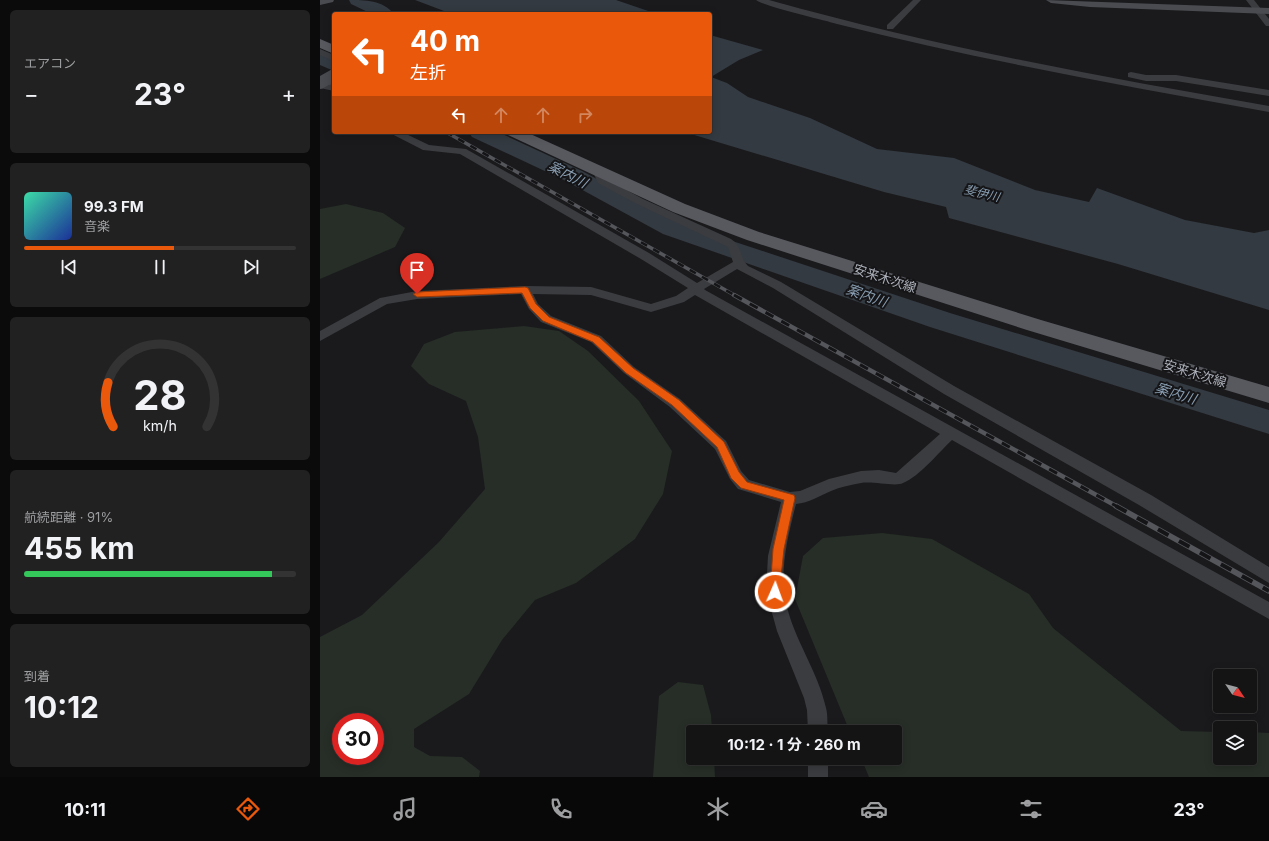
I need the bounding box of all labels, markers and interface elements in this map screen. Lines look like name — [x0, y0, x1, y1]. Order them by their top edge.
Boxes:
text: 40 m — [410, 24, 480, 58]
icon: left — [344, 28, 396, 80]
text: エアコン — [24, 55, 76, 71]
text: 左折 — [410, 62, 446, 83]
text: 23° — [134, 76, 186, 112]
text: − — [24, 81, 39, 107]
text: + — [281, 81, 296, 107]
icon: left — [448, 104, 470, 126]
icon: ahead — [490, 104, 512, 126]
icon: ahead — [532, 104, 554, 126]
icon: right — [574, 104, 596, 126]
water label: 案内川 — [545, 157, 592, 192]
water label: 斐伊川 — [963, 182, 1003, 205]
text: 99.3 FM — [84, 197, 144, 216]
text: 音楽 — [84, 218, 110, 234]
pin — [400, 253, 434, 294]
icon: previous — [58, 256, 80, 278]
icon: pause — [149, 256, 171, 278]
icon: next — [240, 256, 262, 278]
icon: arrive — [406, 259, 428, 281]
street label: 安来木次線 — [852, 260, 918, 296]
water label: 案内川 — [844, 280, 892, 311]
street label: 安来木次線 — [1162, 356, 1228, 390]
text: 28 — [133, 369, 187, 419]
water label: 案内川 — [1153, 379, 1200, 408]
text: km/h — [143, 416, 177, 433]
text: 航続距離 · 91% — [24, 509, 113, 525]
text: 455 km — [24, 530, 135, 566]
position arrow — [754, 571, 796, 613]
text: 到着 — [24, 668, 50, 684]
north arrow — [1213, 669, 1257, 713]
map controls — [1213, 669, 1257, 765]
text: 10:12 — [24, 689, 99, 725]
speed limit sign: 30 — [332, 713, 384, 765]
button: layers — [1213, 721, 1257, 765]
text: 10:12 · 1 分 · 260 m — [727, 735, 861, 754]
icon: directions — [234, 795, 262, 823]
icon: music — [391, 795, 419, 823]
icon: phone — [547, 795, 575, 823]
icon: climate — [704, 795, 732, 823]
icon: car — [860, 795, 888, 823]
icon: filters — [1017, 795, 1045, 823]
text: 10:11 — [64, 799, 106, 820]
text: 23° — [1174, 799, 1205, 820]

